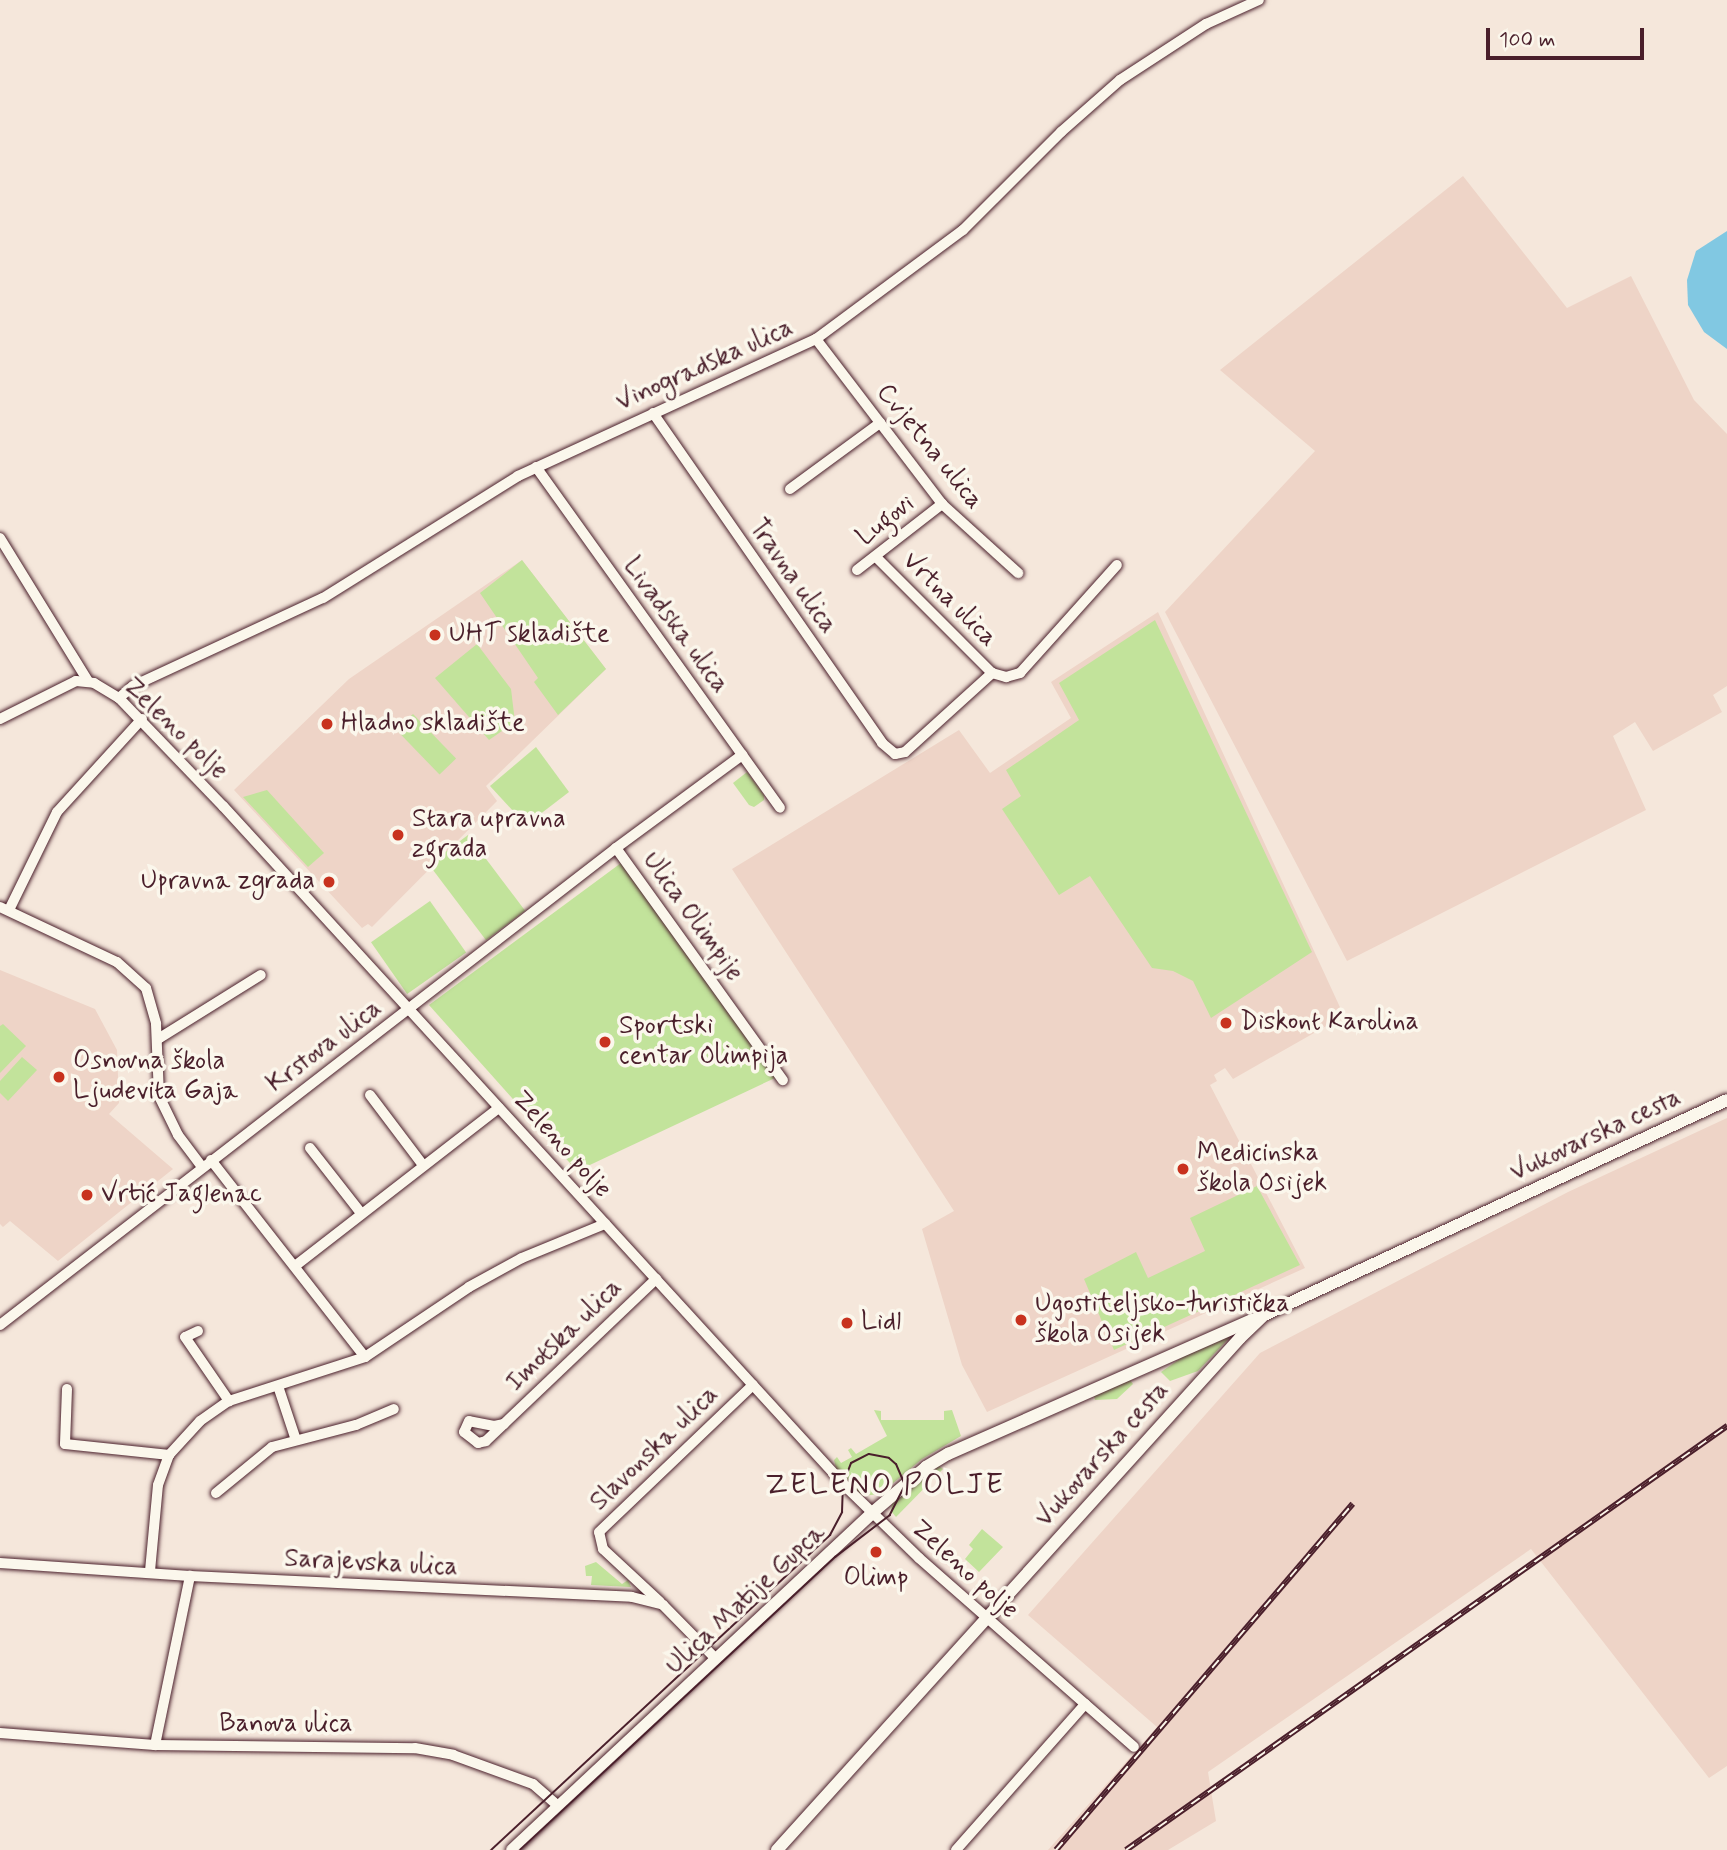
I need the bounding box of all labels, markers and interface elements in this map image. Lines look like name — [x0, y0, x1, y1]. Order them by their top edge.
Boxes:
scale bar — [1489, 14, 1646, 58]
text: 100 m — [1499, 26, 1555, 54]
street label: Vinogradska ulica — [610, 312, 800, 420]
street label: Cvjetna ulica — [870, 379, 988, 515]
street label: Lugovi — [851, 489, 921, 553]
street label: Travna ulica — [742, 515, 842, 639]
street label: Vrtna ulica — [894, 545, 1004, 655]
street label: Livadska ulica — [615, 552, 735, 700]
place label: UHT skladište — [449, 619, 610, 651]
marker: UHT skladište — [427, 627, 443, 643]
street label: Zeleno polje — [116, 671, 234, 787]
place label: Hladno skladište — [341, 708, 524, 740]
marker: Hladno skladište — [319, 716, 335, 732]
place label: Stara upravna zgrada — [412, 804, 565, 866]
marker: Stara upravna zgrada — [390, 827, 406, 843]
street label: Ulica Olimpije — [634, 846, 750, 988]
place label: Upravna zgrada — [143, 866, 315, 898]
marker: Upravna zgrada — [321, 874, 337, 890]
street label: Krstova ulica — [260, 993, 390, 1101]
place label: Diskont Karolina — [1240, 1007, 1422, 1039]
place label: Sportski centar Olimpija — [619, 1011, 790, 1072]
marker: Diskont Karolina — [1218, 1015, 1234, 1031]
marker: Sportski centar Olimpija — [597, 1034, 613, 1050]
place label: Osnovna škola Ljudevita Gaja — [73, 1046, 236, 1108]
marker: Osnovna škola Ljudevita Gaja — [51, 1069, 67, 1085]
street label: Vukovarska cesta — [1505, 1083, 1687, 1189]
street label: Zeleno polje — [505, 1085, 617, 1205]
place label: Medicinska škola Osijek — [1197, 1138, 1329, 1200]
marker: Medicinska škola Osijek — [1175, 1161, 1191, 1177]
place label: Vrtić Jaglenac — [101, 1179, 262, 1211]
marker: Vrtić Jaglenac — [79, 1187, 95, 1203]
street label: Imotska ulica — [501, 1273, 629, 1399]
place label: Ugostiteljsko-turistička škola Osijek — [1035, 1289, 1290, 1350]
place label: Lidl — [861, 1307, 901, 1339]
marker: Ugostiteljsko-turistička škola Osijek — [1013, 1312, 1029, 1328]
marker: Lidl — [839, 1315, 855, 1331]
street label: Vukovarska cesta — [1029, 1376, 1177, 1534]
street label: Slavonska ulica — [584, 1380, 726, 1518]
district label: ZELENO POLJE — [767, 1467, 1003, 1503]
street label: Zeleno polje — [904, 1514, 1024, 1626]
street label: Ulica Matije Gupca — [660, 1518, 832, 1682]
street label: Sarajevska ulica — [282, 1544, 460, 1584]
marker: Olimp — [868, 1544, 884, 1560]
place label: Olimp — [844, 1563, 908, 1595]
street label: Banova ulica — [218, 1709, 354, 1741]

